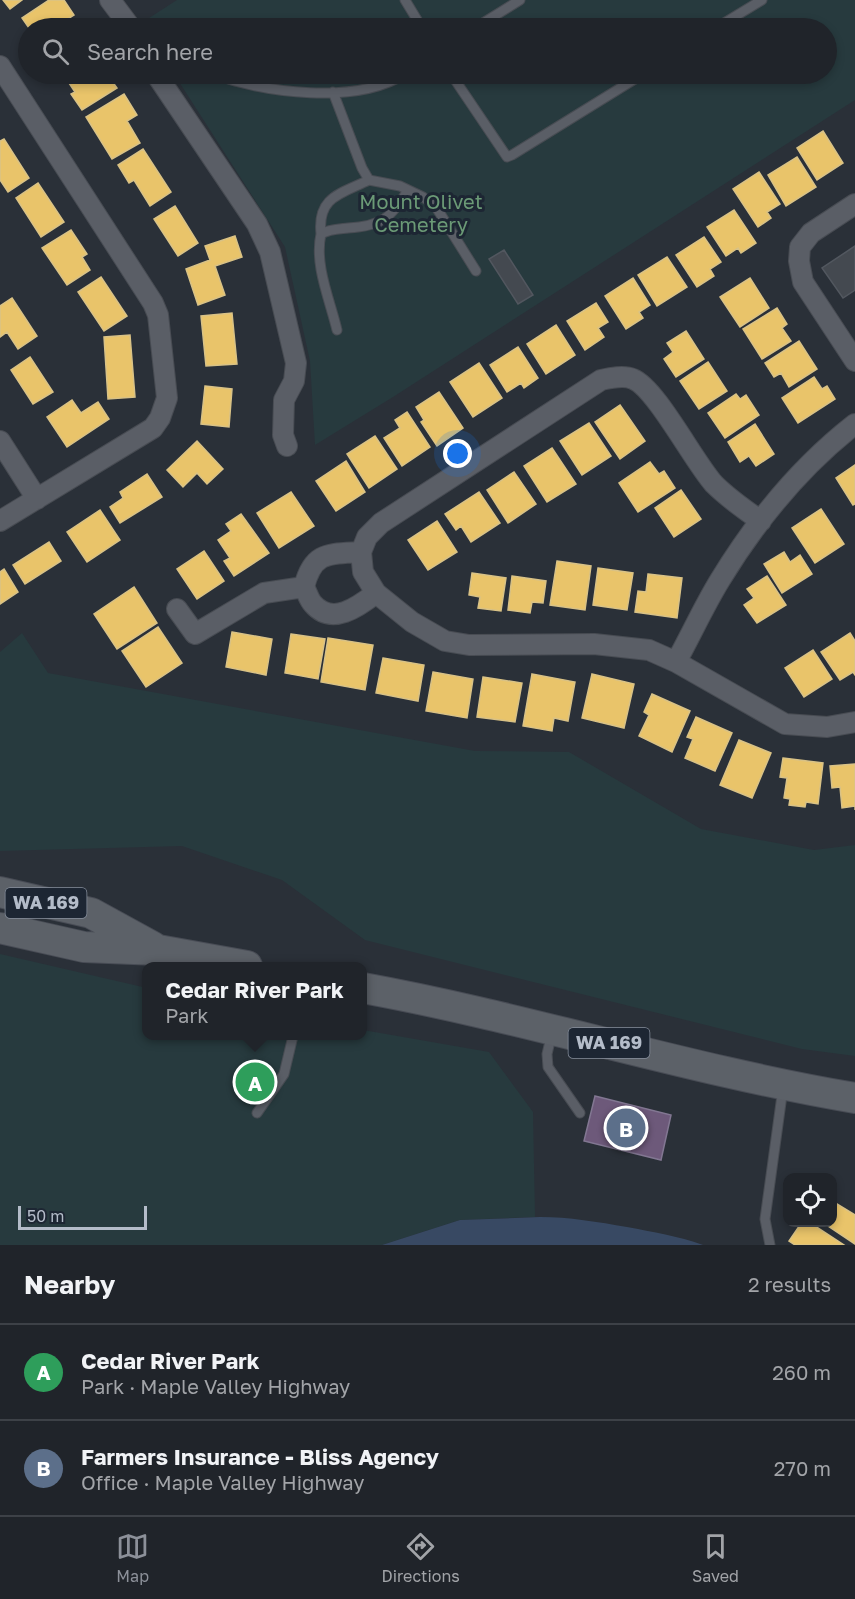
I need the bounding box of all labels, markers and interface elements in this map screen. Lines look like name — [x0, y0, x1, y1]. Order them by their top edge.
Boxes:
search box — [18, 18, 837, 84]
icon: search — [39, 35, 72, 68]
text: Search here — [87, 38, 213, 65]
park label: Mount Olivet Cemetery — [359, 189, 483, 236]
your location — [443, 439, 472, 468]
road number: WA 169 — [6, 888, 86, 918]
popup — [142, 962, 367, 1040]
text: Cedar River Park — [165, 976, 344, 1003]
text: Park — [165, 1003, 209, 1027]
road number: WA 169 — [568, 1028, 650, 1058]
pin: A — [236, 1060, 274, 1104]
pin: B — [606, 1106, 646, 1150]
map controls — [783, 1173, 837, 1227]
button: locate — [783, 1173, 837, 1227]
scale bar — [18, 1203, 147, 1230]
text: 50 m — [27, 1206, 64, 1226]
text: Nearby — [24, 1269, 115, 1300]
text: 2 results — [748, 1272, 831, 1296]
text: Cedar River Park — [81, 1347, 260, 1374]
text: A — [36, 1360, 51, 1384]
text: 260 m — [772, 1360, 831, 1384]
text: Park · Maple Valley Highway — [81, 1374, 350, 1398]
text: Farmers Insurance - Bliss Agency — [81, 1443, 439, 1470]
text: B — [36, 1456, 51, 1480]
text: 270 m — [774, 1456, 831, 1480]
text: Office · Maple Valley Highway — [81, 1470, 364, 1494]
tab: Map — [116, 1530, 149, 1586]
tab: Directions — [382, 1530, 460, 1586]
tab: Saved — [692, 1530, 739, 1586]

